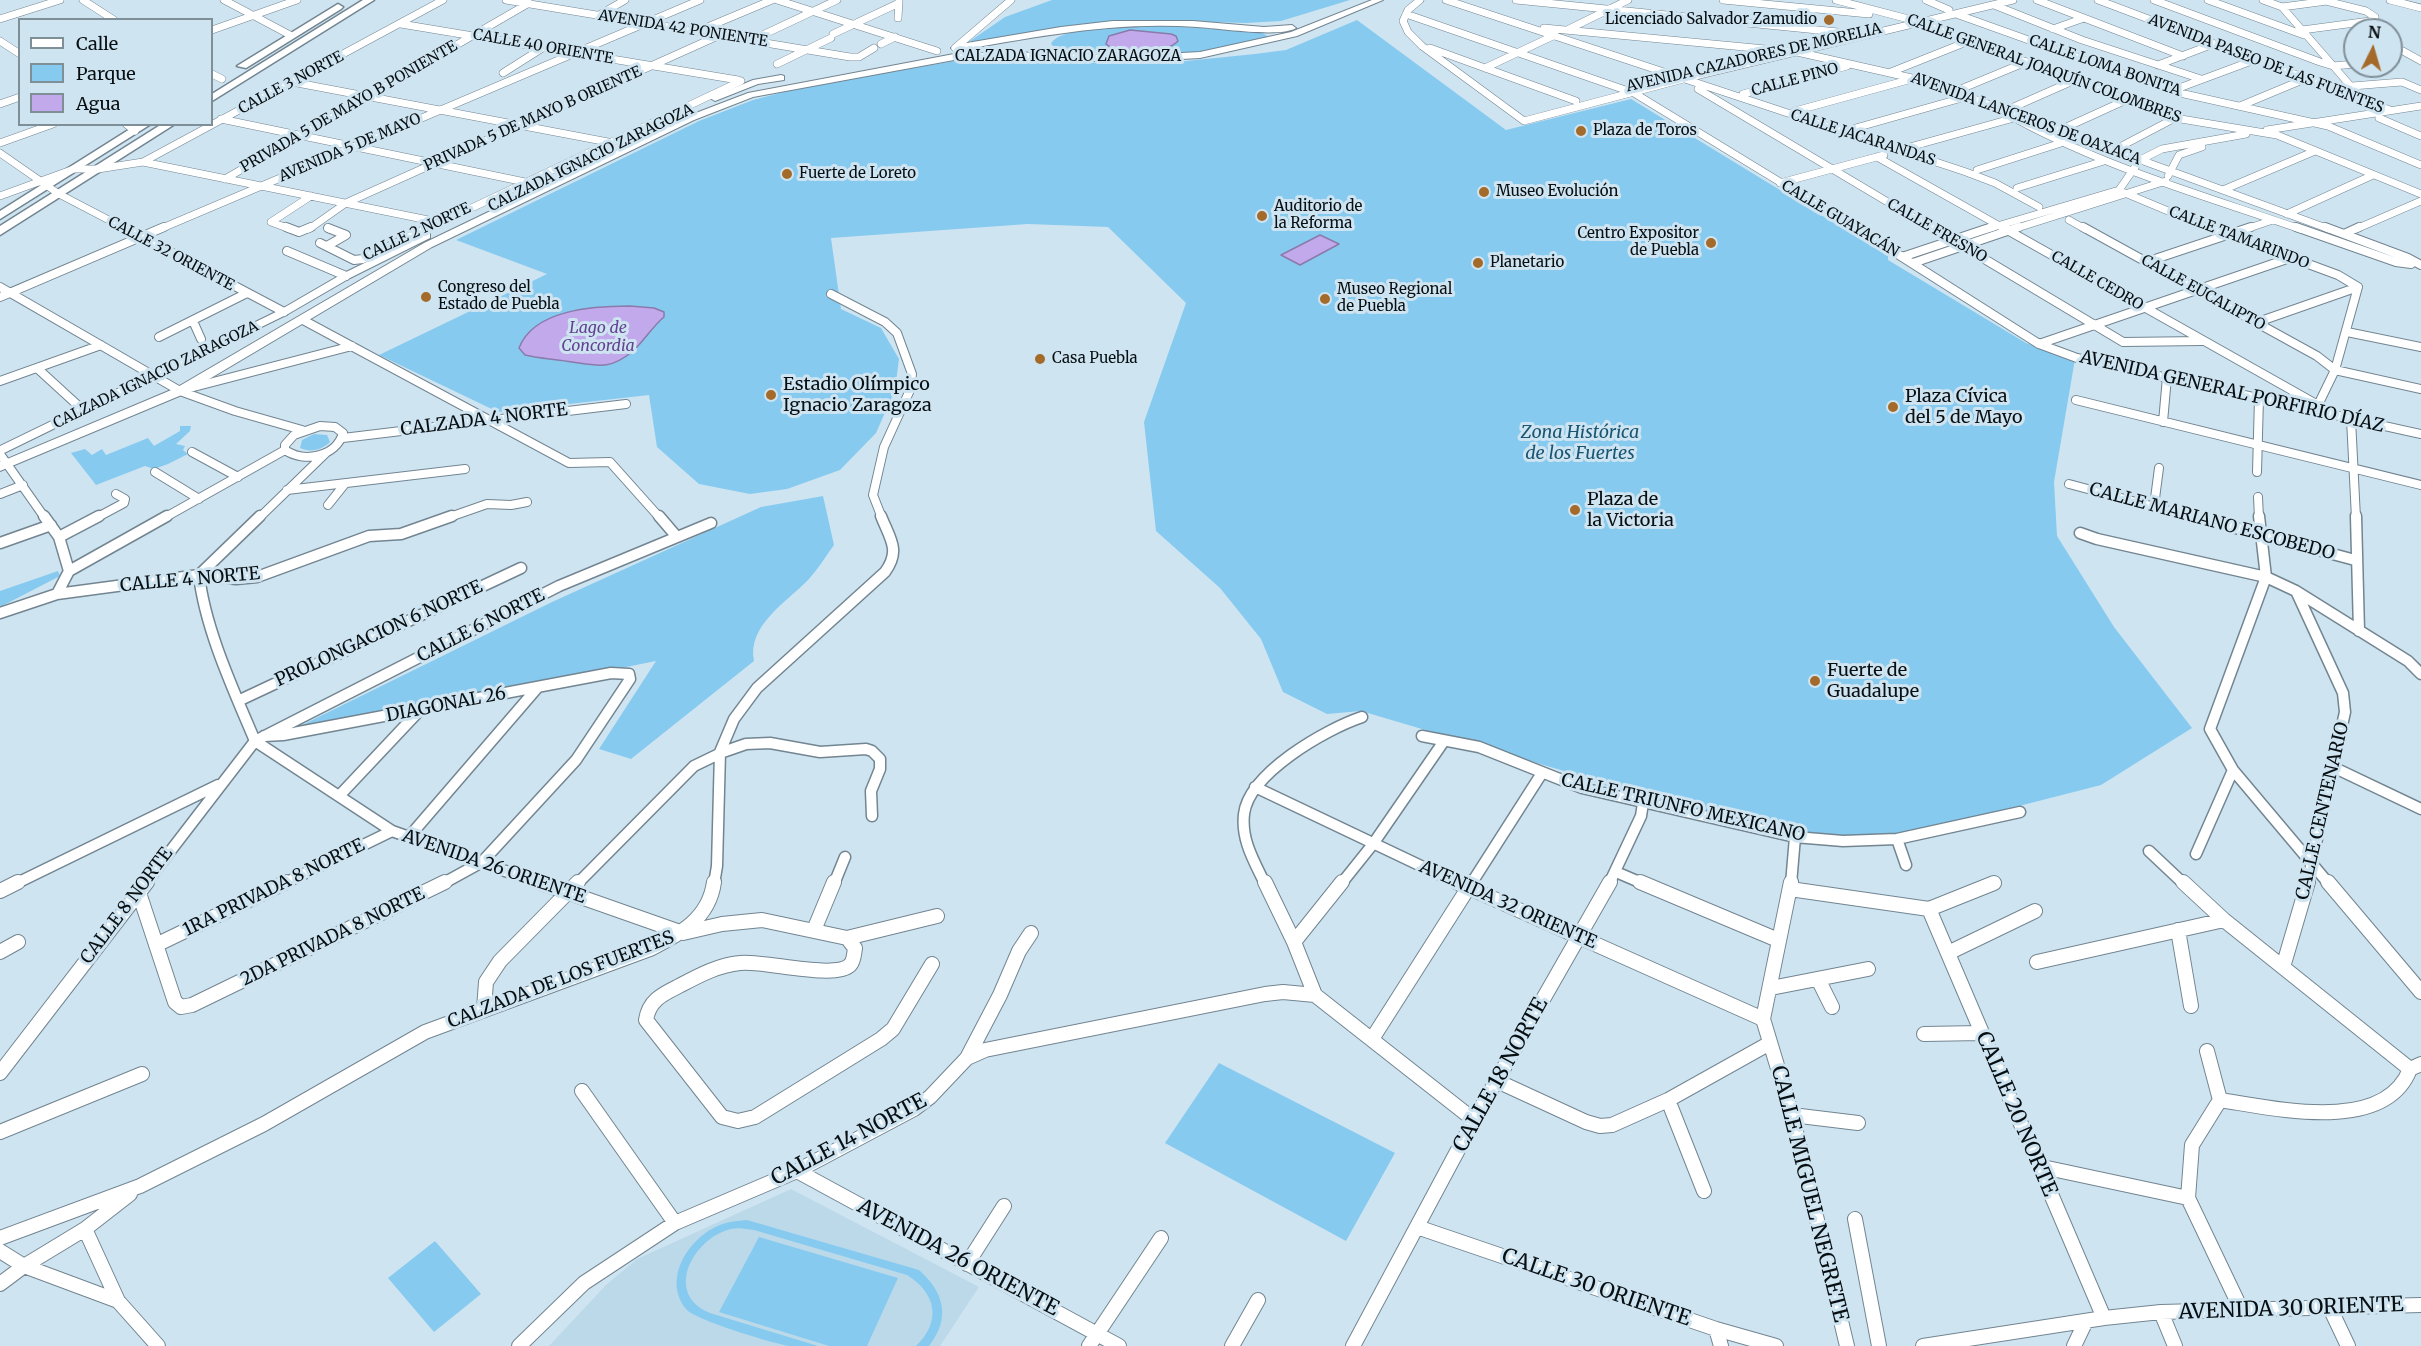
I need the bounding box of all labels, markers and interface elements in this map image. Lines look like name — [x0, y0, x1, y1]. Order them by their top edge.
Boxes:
street label: AVENIDA 42 PONIENTE — [597, 7, 769, 51]
place label: Licenciado Salvador Zamudio — [1605, 11, 1817, 29]
street label: CALLE GENERAL JOAQUÍN COLOMBRES — [1905, 11, 2183, 127]
street label: AVENIDA PASEO DE LAS FUENTES — [2146, 11, 2386, 117]
marker: Licenciado Salvador Zamudio — [1822, 13, 1836, 27]
legend — [18, 18, 213, 126]
north arrow — [2343, 18, 2403, 78]
street label: AVENIDA CAZADORES DE MORELIA — [1625, 20, 1883, 96]
street label: CALLE 40 ORIENTE — [471, 26, 615, 68]
text: Calle — [76, 32, 118, 55]
street label: CALLE LOMA BONITA — [2027, 32, 2183, 100]
street label: PRIVADA 5 DE MAYO B PONIENTE — [237, 37, 461, 177]
street label: CALLE 3 NORTE — [235, 48, 347, 118]
street label: CALZADA IGNACIO ZARAGOZA — [955, 48, 1181, 66]
street label: CALLE PINO — [1750, 60, 1840, 100]
text: Parque — [76, 62, 136, 85]
street label: PRIVADA 5 DE MAYO B ORIENTE — [421, 63, 645, 175]
street label: AVENIDA LANCEROS DE OAXACA — [1909, 69, 2143, 169]
text: Agua — [76, 92, 121, 115]
street label: CALZADA IGNACIO ZARAGOZA — [485, 100, 697, 216]
street label: CALLE JACARANDAS — [1788, 106, 1938, 170]
street label: AVENIDA 5 DE MAYO — [276, 110, 424, 186]
place label: Plaza de Toros — [1593, 122, 1697, 140]
marker: Plaza de Toros — [1574, 124, 1588, 138]
place label: Fuerte de Loreto — [799, 165, 916, 183]
marker: Fuerte de Loreto — [780, 167, 794, 181]
street label: CALLE GUAYACÁN — [1778, 177, 1902, 261]
place label: Museo Evolución — [1496, 183, 1619, 201]
marker: Museo Evolución — [1477, 185, 1491, 199]
street label: CALLE FRESNO — [1884, 195, 1990, 267]
place label: Auditorio de la Reforma — [1274, 198, 1362, 233]
street label: CALLE 2 NORTE — [360, 199, 474, 265]
street label: CALLE TAMARINDO — [2166, 203, 2312, 273]
marker: Auditorio de la Reforma — [1255, 209, 1269, 223]
street label: CALLE 32 ORIENTE — [105, 213, 237, 295]
place label: Centro Expositor de Puebla — [1577, 225, 1699, 260]
marker: Centro Expositor de Puebla — [1704, 236, 1718, 250]
street label: CALLE CEDRO — [2048, 247, 2146, 315]
street label: CALLE EUCALIPTO — [2138, 251, 2268, 335]
place label: Planetario — [1490, 254, 1564, 272]
marker: Planetario — [1471, 256, 1485, 270]
place label: Congreso del Estado de Puebla — [438, 279, 559, 314]
place label: Museo Regional de Puebla — [1337, 281, 1452, 316]
marker: Congreso del Estado de Puebla — [419, 290, 433, 304]
marker: Museo Regional de Puebla — [1318, 292, 1332, 306]
street label: CALZADA IGNACIO ZARAGOZA — [50, 317, 262, 433]
water label: Lago de Concordia — [561, 318, 635, 356]
street label: AVENIDA GENERAL PORFIRIO DÍAZ — [2078, 346, 2386, 438]
place label: Casa Puebla — [1052, 350, 1138, 368]
marker: Casa Puebla — [1033, 352, 1047, 366]
place label: Estadio Olímpico Ignacio Zaragoza — [783, 374, 932, 416]
place label: Plaza Cívica del 5 de Mayo — [1905, 386, 2023, 428]
marker: Estadio Olímpico Ignacio Zaragoza — [764, 388, 778, 402]
street label: CALZADA 4 NORTE — [399, 399, 569, 441]
marker: Plaza Cívica del 5 de Mayo — [1886, 400, 1900, 414]
park label: Zona Histórica de los Fuertes — [1521, 422, 1639, 464]
street label: CALLE MARIANO ESCOBEDO — [2087, 479, 2337, 565]
place label: Plaza de la Victoria — [1587, 489, 1674, 532]
marker: Plaza de la Victoria — [1568, 503, 1582, 517]
street label: CALLE 4 NORTE — [119, 563, 261, 597]
street label: PROLONGACION 6 NORTE — [272, 576, 486, 692]
street label: CALLE 6 NORTE — [414, 585, 548, 667]
place label: Fuerte de Guadalupe — [1827, 660, 1919, 702]
marker: Fuerte de Guadalupe — [1808, 674, 1822, 688]
street label: DIAGONAL 26 — [384, 683, 508, 727]
street label: CALLE CENTENARIO — [2292, 720, 2354, 902]
street label: CALLE TRIUNFO MEXICANO — [1559, 769, 1807, 847]
street label: AVENIDA 26 ORIENTE — [399, 825, 589, 909]
street label: 1RA PRIVADA 8 NORTE — [180, 835, 368, 941]
street label: CALLE 8 NORTE — [76, 844, 178, 968]
street label: AVENIDA 32 ORIENTE — [1416, 856, 1600, 954]
street label: 2DA PRIVADA 8 NORTE — [238, 883, 428, 991]
street label: CALZADA DE LOS FUERTES — [445, 927, 677, 1033]
street label: CALLE 18 NORTE — [1448, 994, 1554, 1156]
street label: CALLE 20 NORTE — [1970, 1028, 2062, 1200]
street label: CALLE MIGUEL NEGRETE — [1765, 1063, 1853, 1325]
street label: CALLE 14 NORTE — [767, 1089, 931, 1191]
street label: AVENIDA 26 ORIENTE — [853, 1194, 1063, 1322]
street label: CALLE 30 ORIENTE — [1498, 1244, 1694, 1332]
street label: AVENIDA 30 ORIENTE — [2178, 1292, 2404, 1326]

